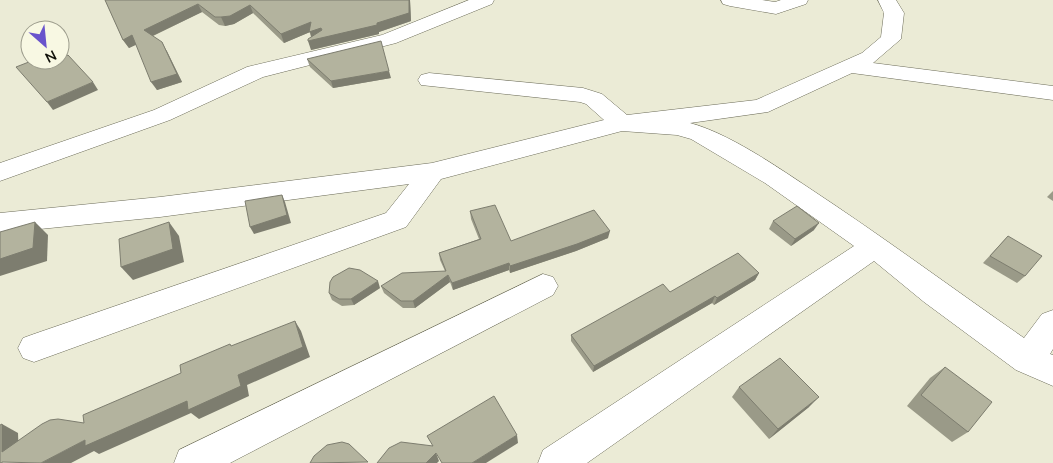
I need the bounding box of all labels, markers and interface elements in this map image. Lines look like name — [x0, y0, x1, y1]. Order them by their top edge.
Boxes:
north arrow — [20, 20, 70, 70]
text: N — [42, 46, 60, 67]

